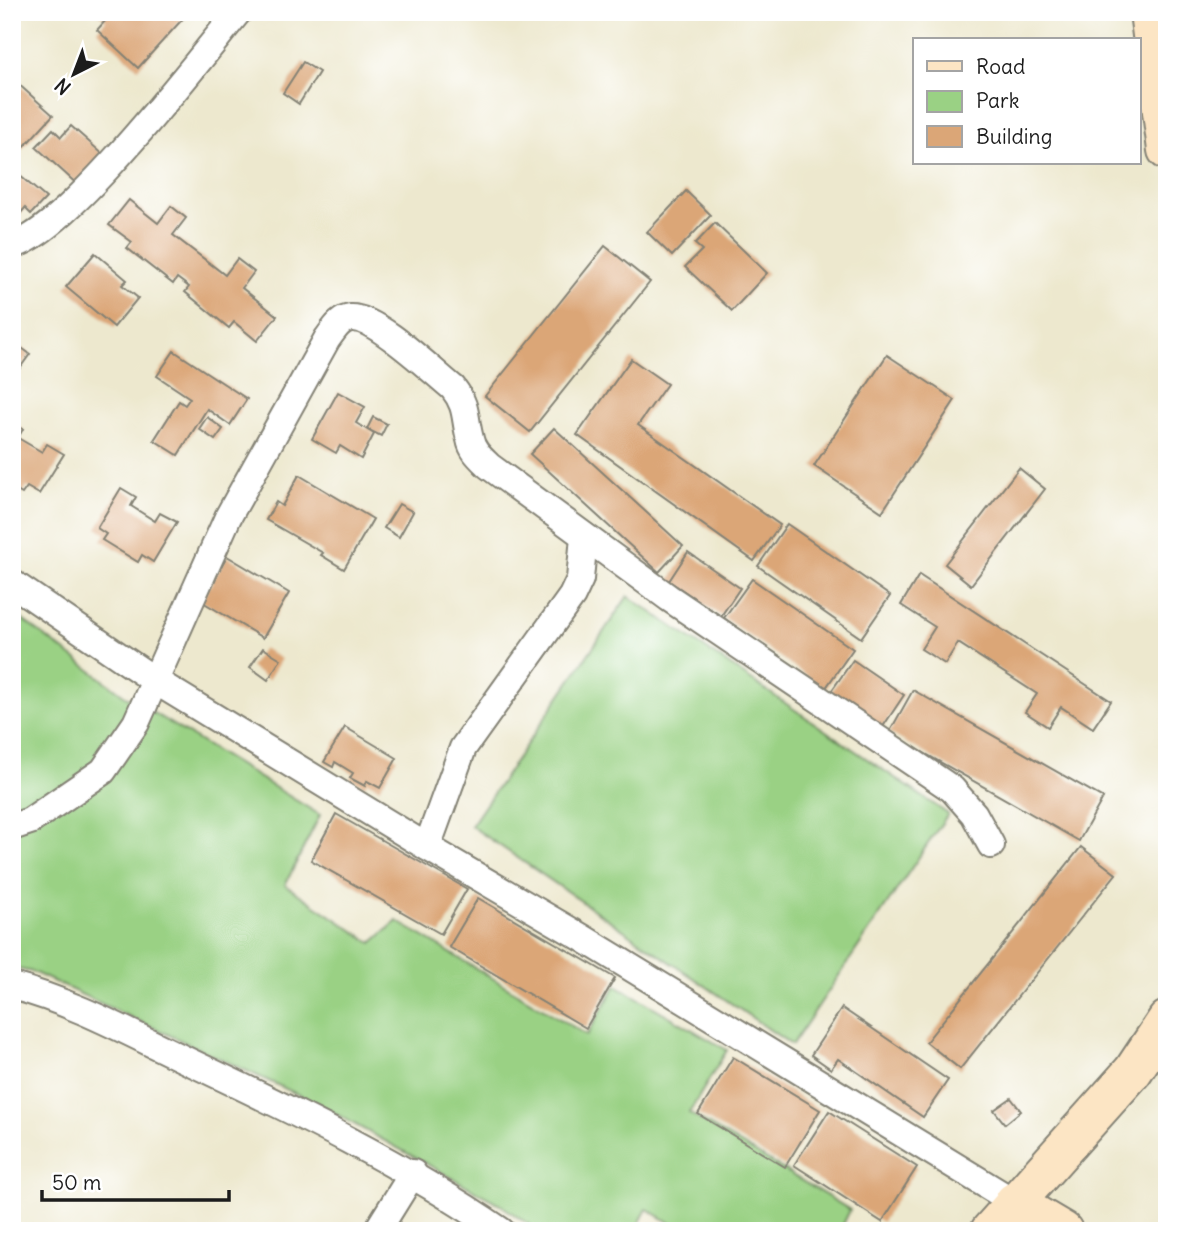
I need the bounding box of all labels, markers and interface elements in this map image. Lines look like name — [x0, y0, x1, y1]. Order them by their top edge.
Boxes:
north arrow — [38, 38, 108, 108]
legend — [913, 38, 1140, 164]
text: Road — [976, 53, 1025, 80]
text: N — [50, 73, 76, 100]
text: Park — [976, 87, 1019, 114]
text: Building — [976, 123, 1052, 150]
scale bar — [42, 1159, 229, 1203]
text: 50 m — [52, 1169, 101, 1196]

